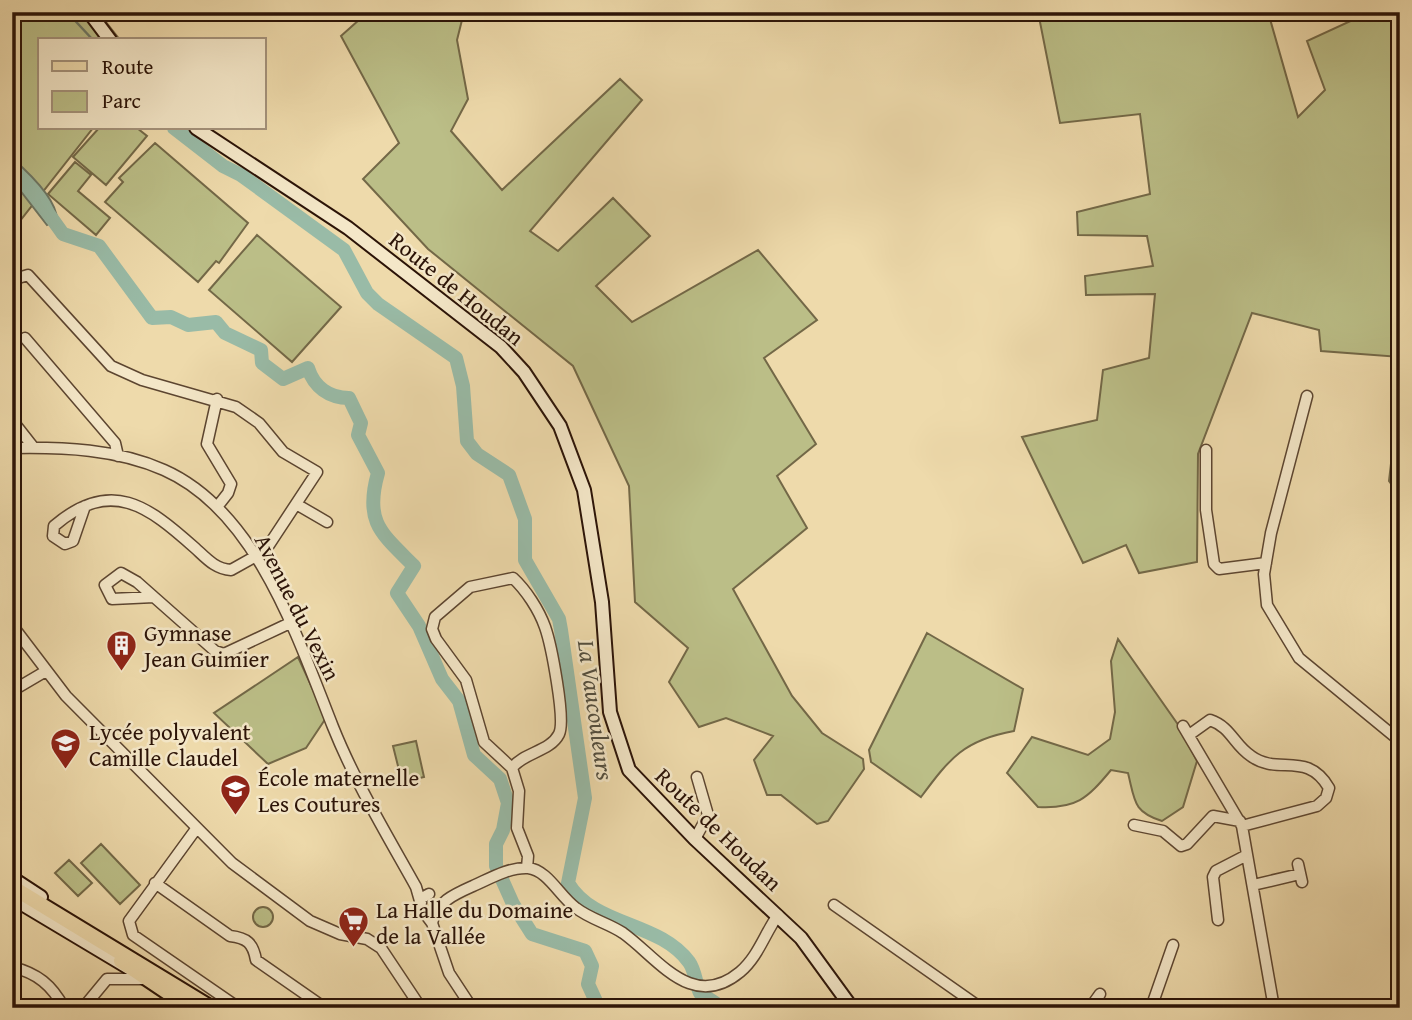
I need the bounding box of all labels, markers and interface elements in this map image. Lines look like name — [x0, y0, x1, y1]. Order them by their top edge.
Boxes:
legend — [38, 38, 266, 130]
text: Route — [102, 51, 154, 82]
text: Parc — [102, 85, 141, 116]
street label: Route de Houdan — [382, 223, 532, 353]
street label: Avenue du Vexin — [247, 528, 349, 686]
place label: Gymnase Jean Guimier — [141, 616, 269, 675]
building icon: Gymnase Jean Guimier — [104, 628, 138, 672]
water label: La Vaucouleurs — [569, 637, 623, 783]
place label: Lycée polyvalent Camille Claudel — [89, 715, 251, 774]
school or university icon: Lycée polyvalent Camille Claudel — [49, 727, 83, 771]
street label: Route de Houdan — [648, 760, 790, 898]
place label: École maternelle Les Coutures — [258, 761, 419, 820]
school or university icon: École maternelle Les Coutures — [218, 773, 252, 817]
place label: La Halle du Domaine de la Vallée — [376, 893, 573, 952]
supermarket icon: La Halle du Domaine de la Vallée — [336, 905, 370, 949]

